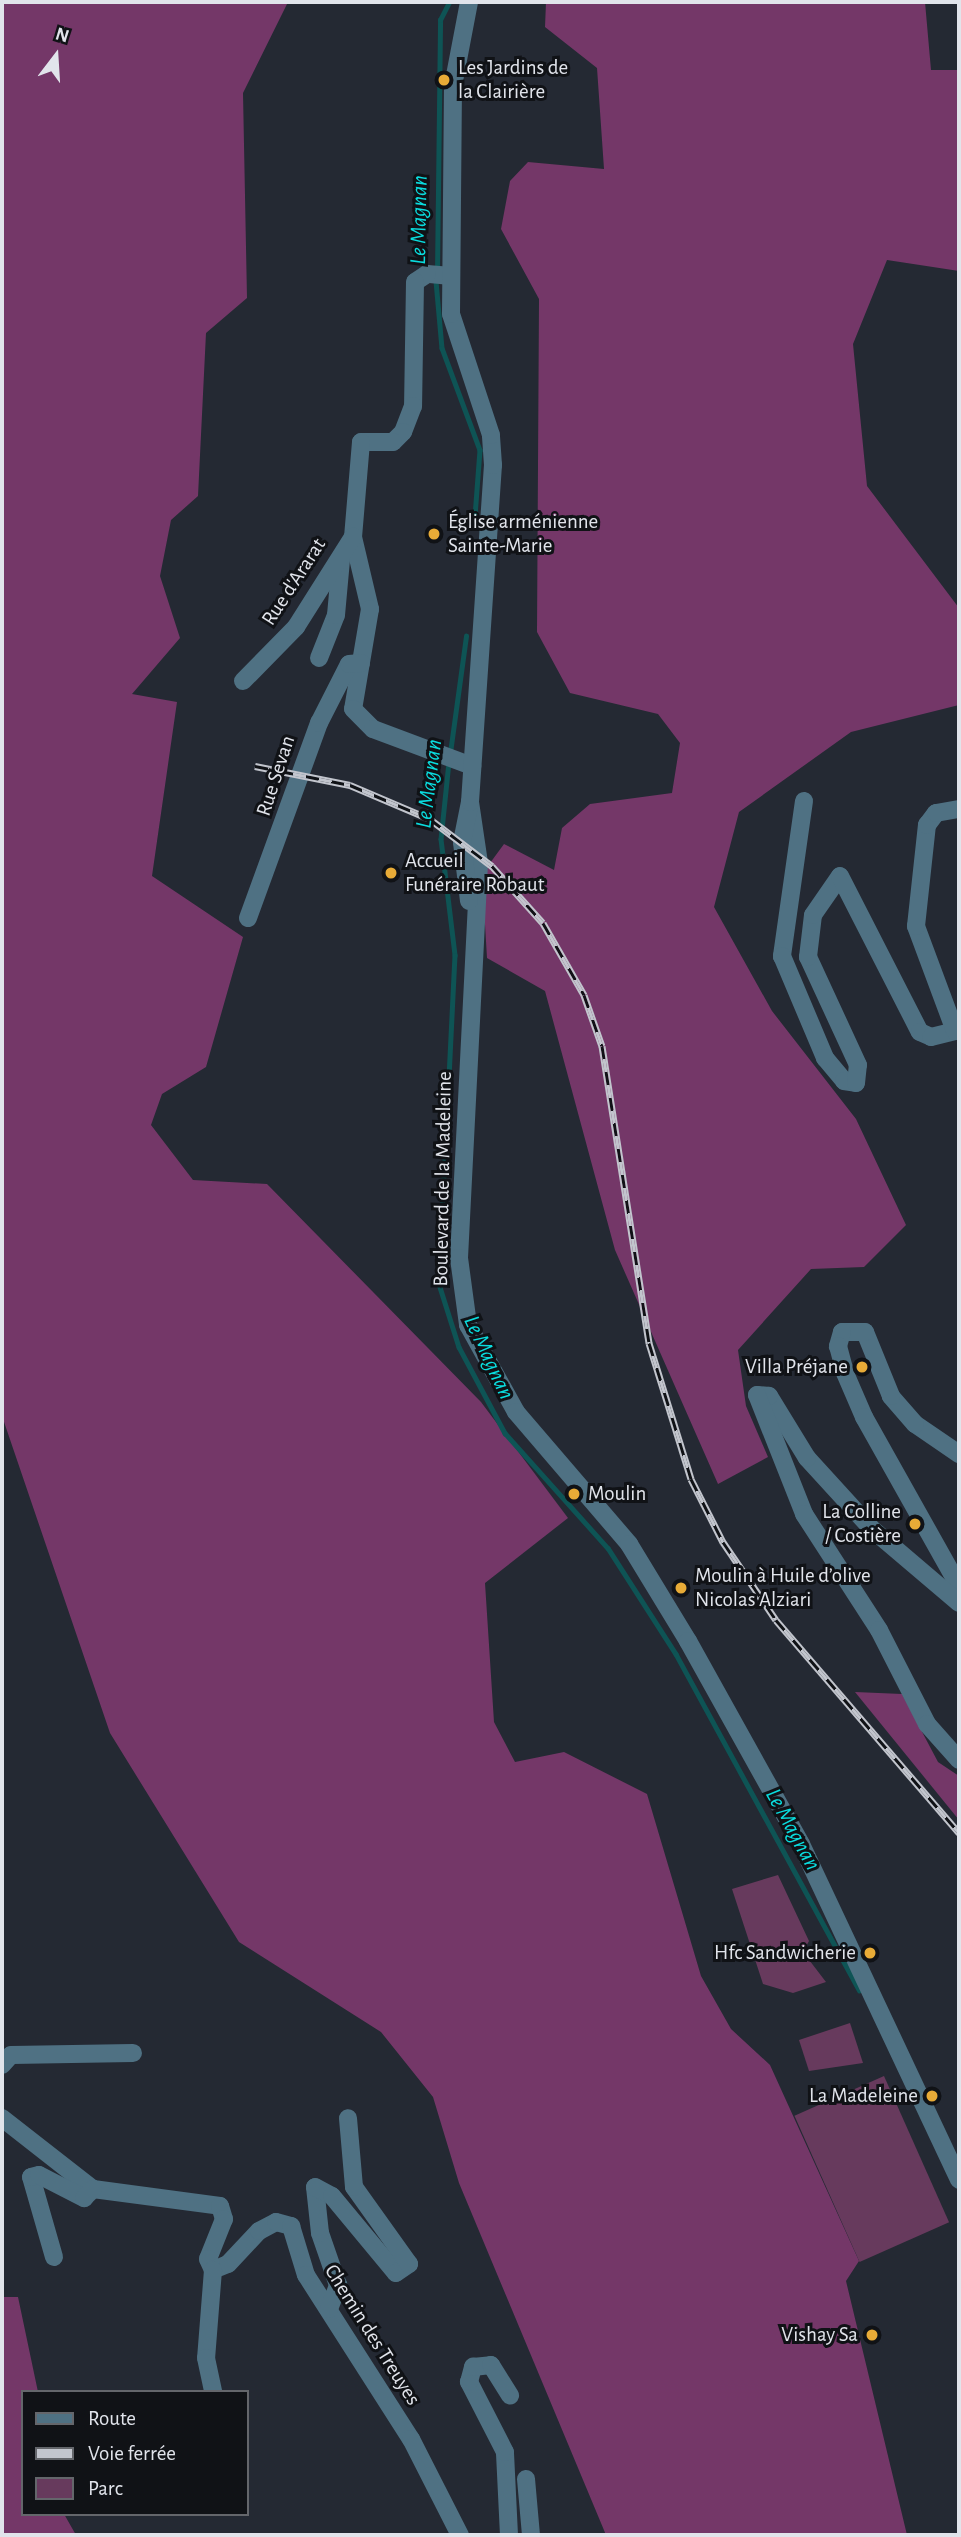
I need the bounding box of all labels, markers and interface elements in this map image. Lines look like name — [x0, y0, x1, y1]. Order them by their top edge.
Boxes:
north arrow — [21, 21, 91, 91]
text: N — [53, 24, 71, 46]
place label: Les Jardins de la Clairière — [458, 55, 568, 105]
marker: Les Jardins de la Clairière — [436, 72, 452, 88]
water label: Le Magnan — [405, 175, 435, 265]
place label: Église arménienne Sainte-Marie — [448, 509, 598, 559]
marker: Église arménienne Sainte-Marie — [426, 526, 442, 542]
street label: Rue d'Ararat — [256, 534, 332, 630]
street label: Rue Sevan — [251, 733, 301, 819]
water label: Le Magnan — [411, 738, 449, 830]
place label: Accueil Funéraire Robaut — [405, 848, 545, 898]
marker: Accueil Funéraire Robaut — [383, 865, 399, 881]
street label: Boulevard de la Madeleine — [429, 1071, 457, 1287]
water label: Le Magnan — [457, 1312, 519, 1404]
place label: Villa Préjane — [745, 1354, 848, 1380]
marker: Villa Préjane — [854, 1359, 870, 1375]
place label: Moulin — [588, 1481, 646, 1507]
marker: Moulin — [566, 1486, 582, 1502]
place label: La Colline / Costière — [822, 1499, 901, 1549]
marker: La Colline / Costière — [907, 1516, 923, 1532]
place label: Moulin à Huile d’olive Nicolas Alziari — [695, 1563, 871, 1613]
marker: Moulin à Huile d’olive Nicolas Alziari — [673, 1580, 689, 1596]
water label: Le Magnan — [758, 1784, 826, 1876]
place label: Hfc Sandwicherie — [714, 1940, 856, 1966]
marker: Hfc Sandwicherie — [862, 1945, 878, 1961]
place label: La Madeleine — [809, 2083, 918, 2109]
marker: La Madeleine — [924, 2088, 940, 2104]
street label: Chemin des Treuyes — [319, 2260, 425, 2410]
place label: Vishay Sa — [781, 2322, 858, 2348]
marker: Vishay Sa — [864, 2327, 880, 2343]
legend — [21, 2390, 248, 2516]
text: Route — [88, 2408, 136, 2429]
text: Voie ferrée — [88, 2443, 176, 2464]
text: Parc — [88, 2478, 123, 2499]

